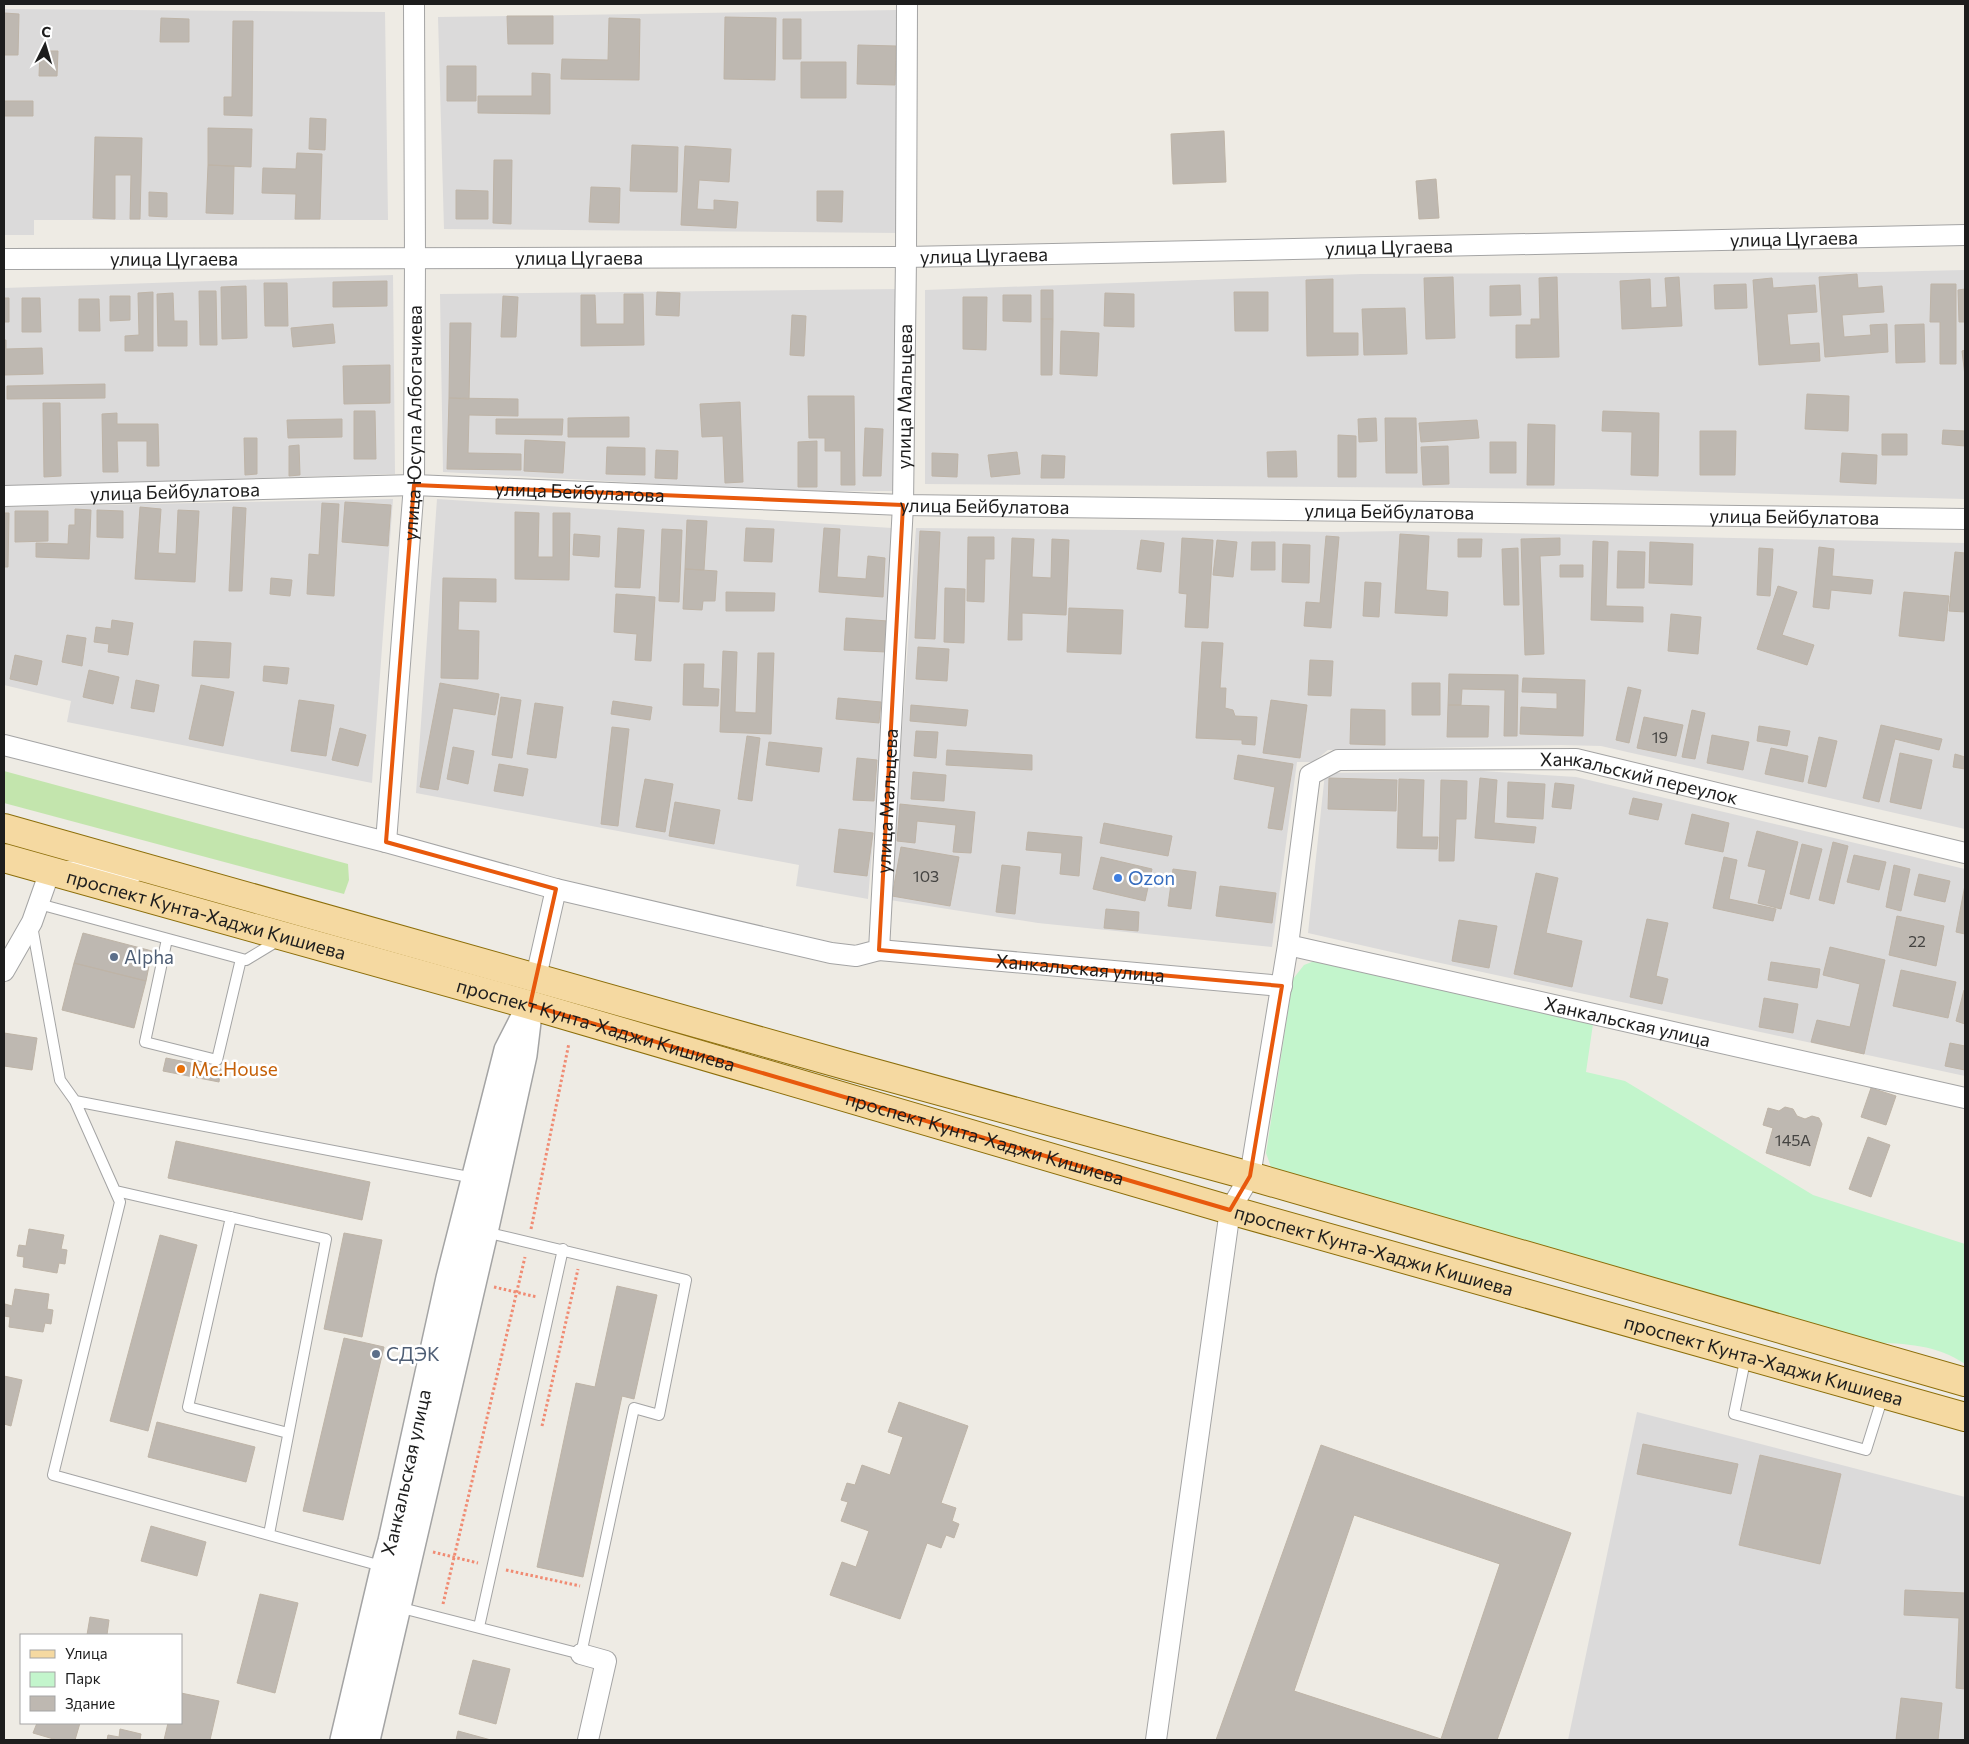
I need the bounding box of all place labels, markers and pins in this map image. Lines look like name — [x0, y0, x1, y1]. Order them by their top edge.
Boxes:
place label: Ozon — [1128, 866, 1175, 889]
marker: Ozon — [1112, 872, 1124, 884]
place label: Alpha — [124, 945, 174, 968]
marker: Alpha — [108, 951, 120, 963]
place label: Mc.House — [191, 1057, 278, 1080]
marker: Mc.House — [175, 1063, 187, 1075]
place label: СДЭК — [386, 1342, 440, 1365]
marker: СДЭК — [370, 1348, 382, 1360]

